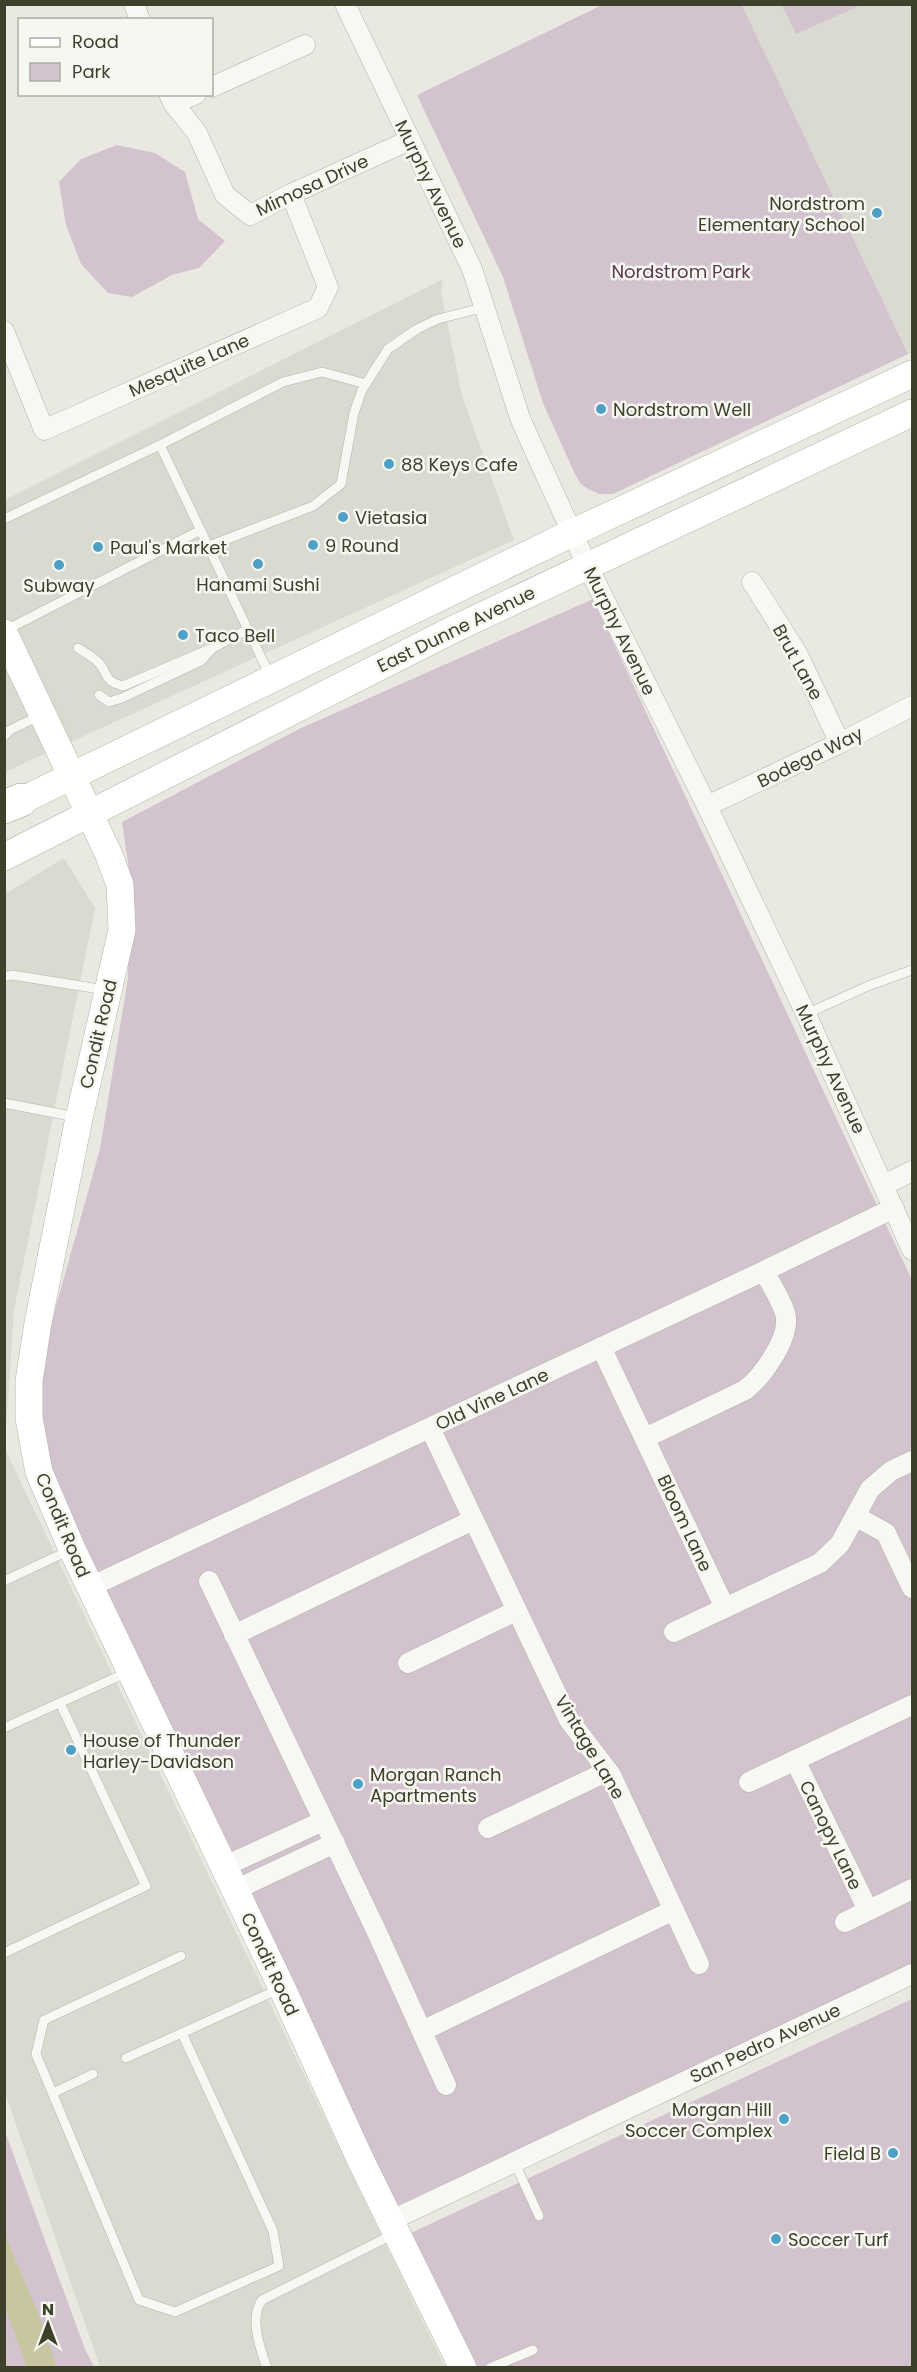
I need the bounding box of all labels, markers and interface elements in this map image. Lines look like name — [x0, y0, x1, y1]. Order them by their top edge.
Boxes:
legend — [18, 18, 213, 96]
text: Road — [72, 29, 119, 54]
text: Park — [72, 59, 111, 84]
street label: Murphy Avenue — [389, 116, 473, 252]
street label: Mimosa Drive — [252, 148, 372, 222]
place label: Nordstrom Elementary School — [698, 191, 865, 237]
marker: Nordstrom Elementary School — [870, 206, 884, 220]
park label: Nordstrom Park — [611, 259, 751, 284]
street label: Mesquite Lane — [125, 327, 253, 403]
place label: Nordstrom Well — [613, 397, 751, 422]
marker: Nordstrom Well — [594, 402, 608, 416]
place label: 88 Keys Cafe — [401, 452, 518, 477]
marker: 88 Keys Cafe — [382, 457, 396, 471]
place label: Vietasia — [355, 505, 427, 530]
marker: Vietasia — [336, 510, 350, 524]
place label: 9 Round — [325, 533, 399, 558]
place label: Paul's Market — [110, 535, 227, 560]
marker: 9 Round — [306, 538, 320, 552]
marker: Paul's Market — [91, 540, 105, 554]
marker: Hanami Sushi — [251, 557, 265, 571]
marker: Subway — [52, 558, 66, 572]
street label: Murphy Avenue — [578, 563, 662, 699]
place label: Hanami Sushi — [196, 572, 320, 597]
place label: Subway — [23, 573, 95, 598]
street label: East Dunne Avenue — [373, 580, 539, 678]
street label: Brut Lane — [767, 620, 829, 704]
place label: Taco Bell — [195, 623, 275, 648]
marker: Taco Bell — [176, 628, 190, 642]
street label: Bodega Way — [753, 721, 867, 793]
street label: Condit Road — [73, 977, 123, 1091]
street label: Murphy Avenue — [790, 1000, 872, 1138]
street label: Old Vine Lane — [431, 1362, 553, 1436]
street label: Condit Road — [30, 1469, 96, 1581]
street label: Bloom Lane — [652, 1470, 718, 1576]
street label: Vintage Lane — [549, 1690, 631, 1804]
place label: House of Thunder Harley-Davidson — [83, 1728, 241, 1774]
marker: House of Thunder Harley-Davidson — [64, 1743, 78, 1757]
place label: Morgan Ranch Apartments — [370, 1762, 501, 1808]
street label: Canopy Lane — [794, 1776, 868, 1894]
marker: Morgan Ranch Apartments — [351, 1777, 365, 1791]
street label: Condit Road — [235, 1908, 305, 2020]
street label: San Pedro Avenue — [686, 1997, 844, 2089]
place label: Morgan Hill Soccer Complex — [625, 2097, 772, 2143]
marker: Morgan Hill Soccer Complex — [777, 2112, 791, 2126]
place label: Field B — [824, 2141, 881, 2166]
marker: Field B — [886, 2146, 900, 2160]
place label: Soccer Turf — [788, 2227, 889, 2252]
marker: Soccer Turf — [769, 2232, 783, 2246]
north arrow — [18, 2294, 78, 2354]
text: N — [42, 2298, 54, 2321]

